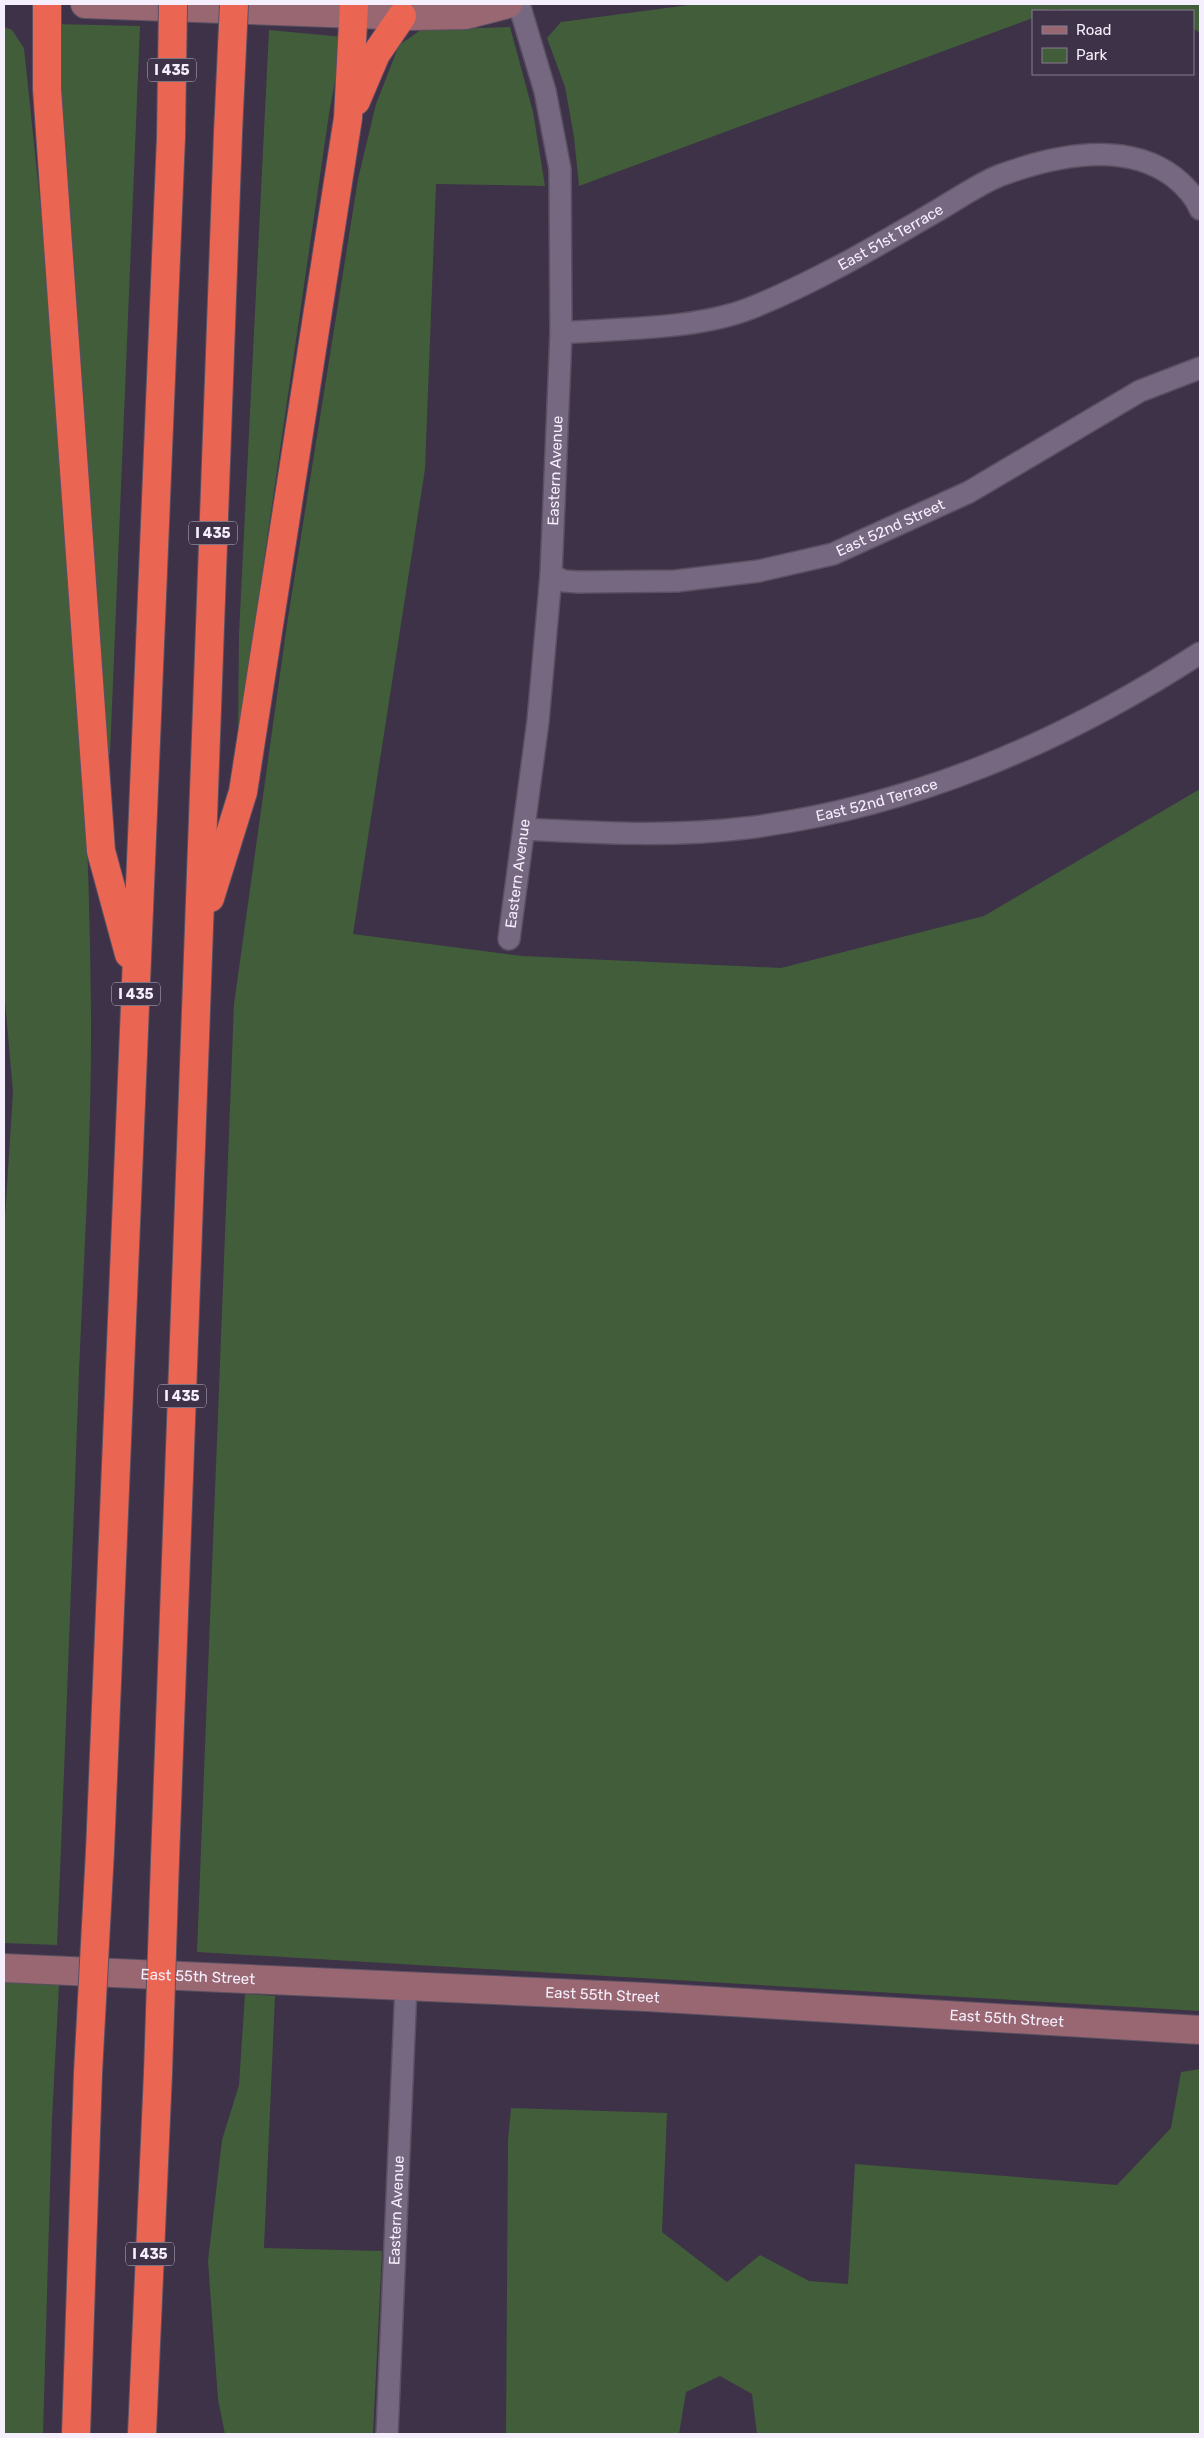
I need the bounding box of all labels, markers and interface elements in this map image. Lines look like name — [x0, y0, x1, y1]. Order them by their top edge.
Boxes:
legend — [1032, 10, 1194, 75]
text: Road — [1076, 21, 1112, 39]
text: Park — [1076, 46, 1107, 64]
road number: I 435 — [148, 58, 196, 82]
street label: East 51st Terrace — [835, 200, 947, 274]
street label: Eastern Avenue — [544, 415, 567, 526]
street label: East 52nd Street — [833, 495, 948, 560]
road number: I 435 — [189, 522, 237, 544]
street label: East 52nd Terrace — [814, 775, 940, 825]
street label: Eastern Avenue — [502, 818, 534, 929]
road number: I 435 — [112, 982, 160, 1006]
road number: I 435 — [158, 1384, 206, 1408]
street label: East 55th Street — [140, 1965, 256, 1988]
street label: East 55th Street — [545, 1983, 660, 2007]
street label: East 55th Street — [949, 2006, 1065, 2031]
street label: Eastern Avenue — [385, 2155, 408, 2266]
road number: I 435 — [126, 2242, 174, 2266]

